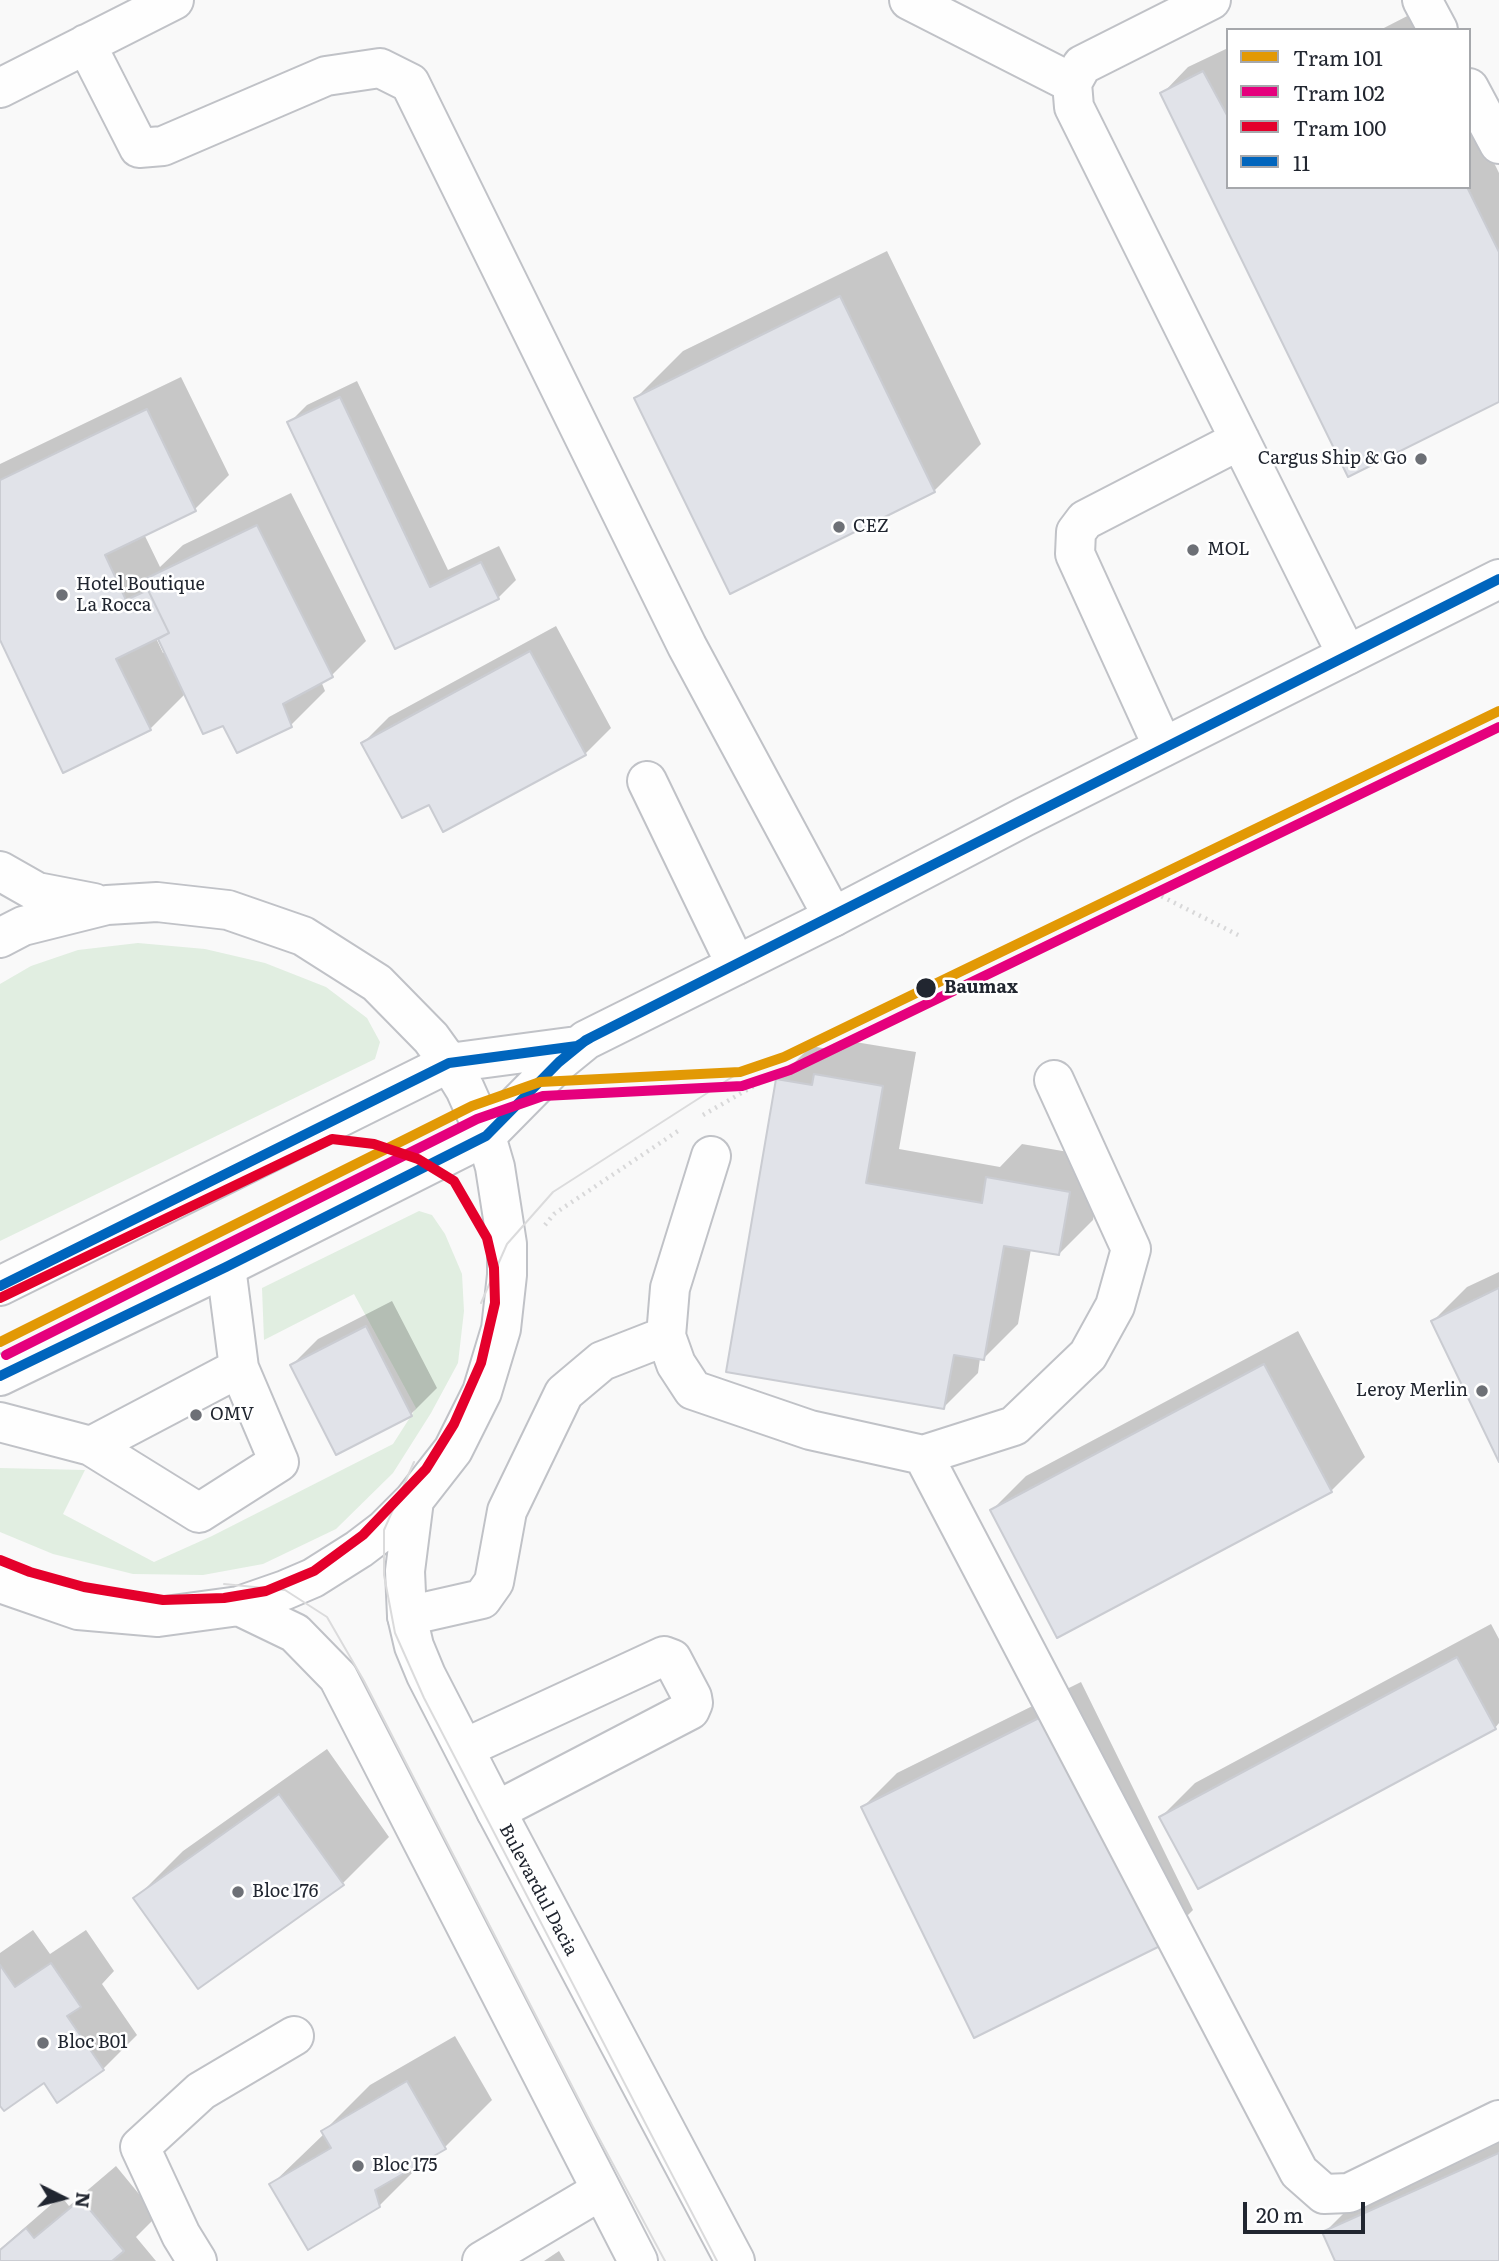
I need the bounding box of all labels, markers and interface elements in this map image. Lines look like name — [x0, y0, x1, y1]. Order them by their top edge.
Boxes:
legend — [1226, 28, 1471, 189]
text: Tram 101 — [1293, 41, 1383, 72]
text: Tram 102 — [1293, 76, 1385, 107]
text: Tram 100 — [1293, 111, 1386, 142]
text: 11 — [1293, 146, 1310, 177]
place label: Cargus Ship & Go — [1258, 448, 1407, 470]
marker: Cargus Ship & Go — [1413, 451, 1429, 467]
place label: CEZ — [853, 516, 889, 538]
marker: CEZ — [831, 519, 847, 535]
place label: MOL — [1207, 539, 1250, 561]
marker: MOL — [1185, 542, 1201, 558]
place label: Hotel Boutique La Rocca — [76, 574, 205, 616]
marker: Hotel Boutique La Rocca — [54, 587, 70, 603]
marker: Baumax — [914, 976, 938, 1000]
place label: Baumax — [944, 977, 1018, 999]
place label: Leroy Merlin — [1356, 1380, 1468, 1402]
marker: Leroy Merlin — [1474, 1383, 1490, 1399]
place label: OMV — [210, 1404, 254, 1426]
marker: OMV — [188, 1407, 204, 1423]
street label: Bulevardul Dacia — [494, 1820, 582, 1960]
place label: Bloc 176 — [252, 1881, 318, 1903]
marker: Bloc 176 — [230, 1884, 246, 1900]
place label: Bloc B01 — [57, 2032, 127, 2054]
marker: Bloc B01 — [35, 2035, 51, 2051]
place label: Bloc 175 — [372, 2155, 437, 2177]
marker: Bloc 175 — [350, 2158, 366, 2174]
north arrow — [28, 2163, 98, 2233]
scale bar — [1247, 2188, 1370, 2232]
text: N — [69, 2191, 99, 2210]
text: 20 m — [1256, 2198, 1303, 2229]

